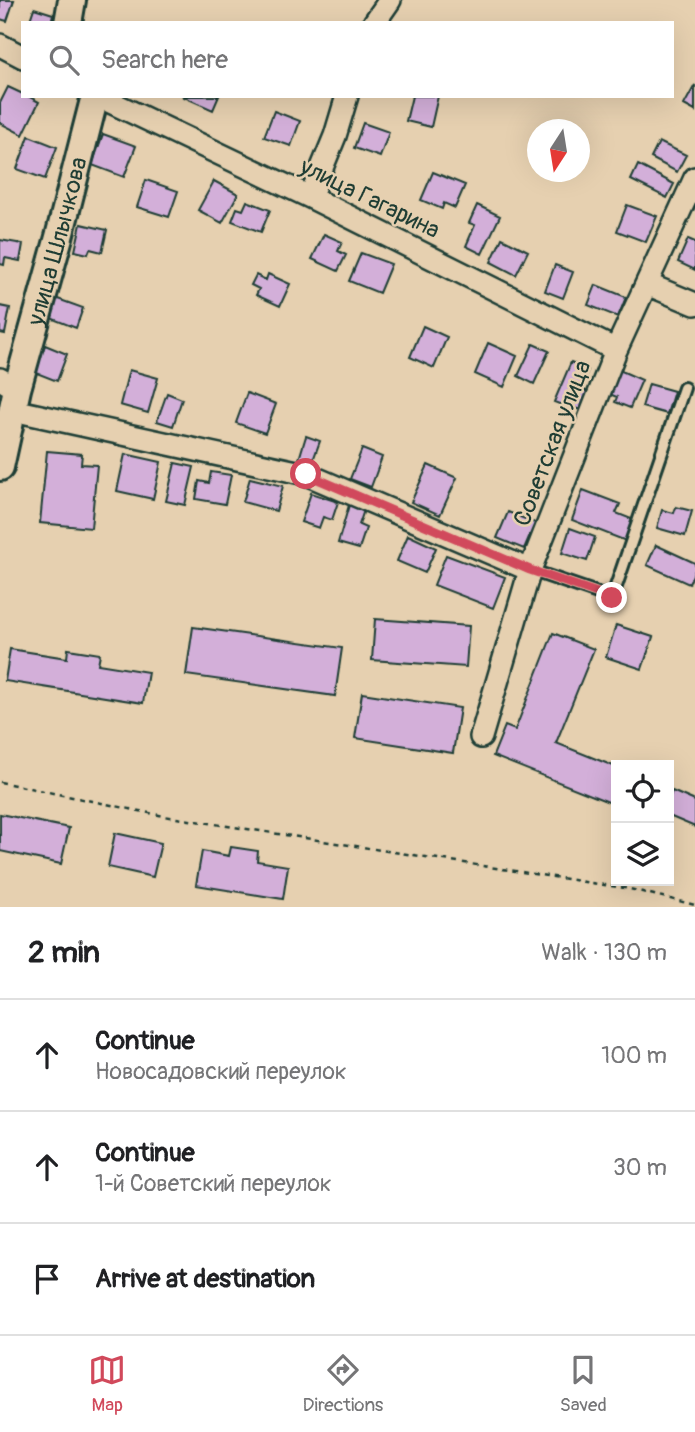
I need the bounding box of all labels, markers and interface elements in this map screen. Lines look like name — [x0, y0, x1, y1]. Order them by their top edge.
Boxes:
search box — [21, 21, 674, 98]
icon: search — [45, 41, 83, 79]
text: Search here — [101, 44, 228, 76]
north arrow — [527, 119, 590, 182]
street label: улица Гагарина — [294, 152, 445, 245]
street label: улица Шлычкова — [21, 154, 94, 330]
street label: Советская улица — [508, 356, 597, 530]
route start — [290, 458, 321, 489]
route end — [596, 582, 627, 613]
map controls — [611, 760, 674, 886]
button: locate — [611, 760, 674, 823]
button: layers — [611, 823, 674, 886]
text: 2 min — [28, 934, 100, 971]
text: Walk · 130 m — [541, 938, 667, 967]
text: Continue — [95, 1025, 195, 1057]
icon: ahead — [28, 1036, 66, 1074]
text: 100 m — [601, 1041, 667, 1070]
text: Новосадовский переулок — [95, 1057, 347, 1086]
text: Continue — [95, 1137, 195, 1169]
icon: ahead — [28, 1148, 66, 1186]
text: 30 m — [613, 1153, 667, 1182]
text: 1-й Советский переулок — [95, 1169, 332, 1198]
icon: arrive — [28, 1260, 66, 1298]
text: Arrive at destination — [95, 1263, 315, 1295]
tab: Map — [88, 1351, 126, 1417]
tab: Directions — [303, 1351, 383, 1417]
tab: Saved — [560, 1351, 607, 1417]

